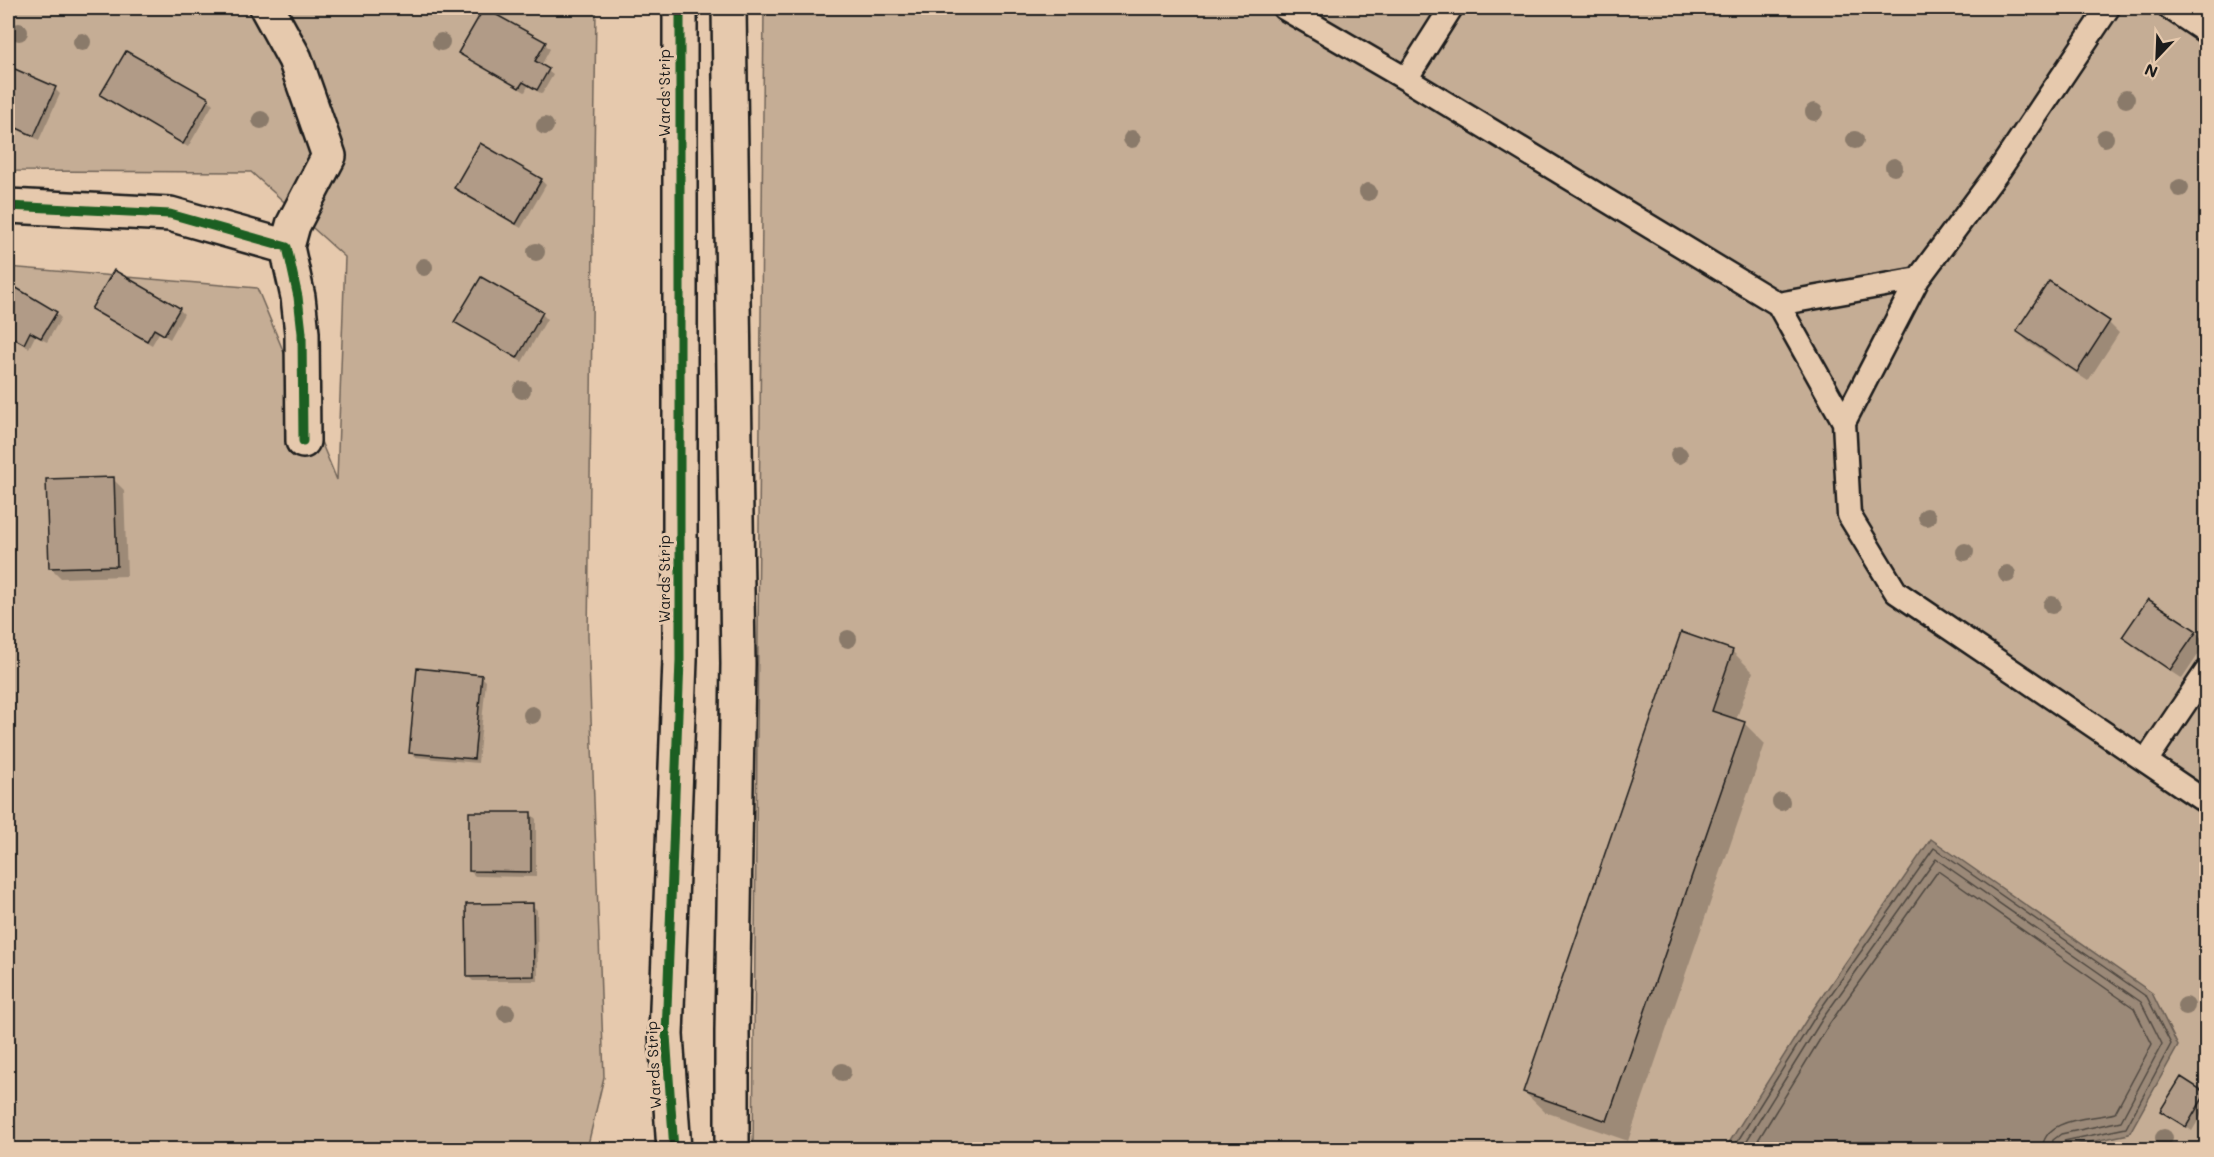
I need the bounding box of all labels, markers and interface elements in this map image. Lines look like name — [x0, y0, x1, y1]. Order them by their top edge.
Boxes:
north arrow — [2127, 27, 2187, 87]
street label: Wards Strip — [654, 49, 674, 137]
text: N — [2141, 59, 2161, 83]
street label: Wards Strip — [654, 535, 674, 623]
street label: Wards Strip — [641, 1021, 665, 1110]

